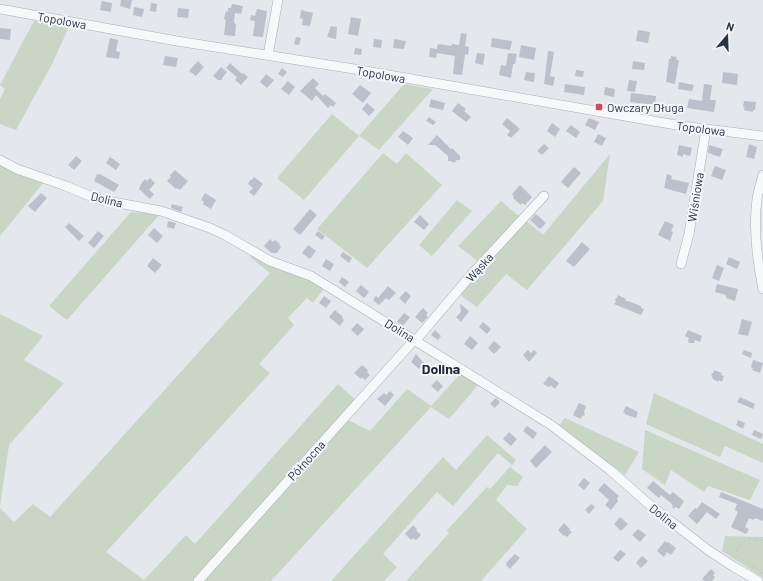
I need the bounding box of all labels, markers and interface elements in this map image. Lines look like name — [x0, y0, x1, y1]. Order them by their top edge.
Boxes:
street label: Topolowa — [36, 9, 88, 31]
north arrow — [707, 16, 747, 56]
text: N — [725, 19, 736, 33]
street label: Topolowa — [355, 63, 407, 85]
place label: Owczary Długa — [607, 100, 684, 114]
marker: Owczary Długa — [594, 102, 604, 112]
street label: Topolowa — [676, 118, 726, 138]
street label: Wiśniowa — [684, 171, 706, 223]
street label: Dolina — [90, 188, 124, 210]
street label: Wąska — [462, 250, 496, 284]
street label: Dolina — [383, 315, 417, 345]
district label: Dolina — [422, 360, 460, 377]
street label: Północna — [284, 437, 328, 483]
street label: Dolina — [647, 501, 681, 531]

